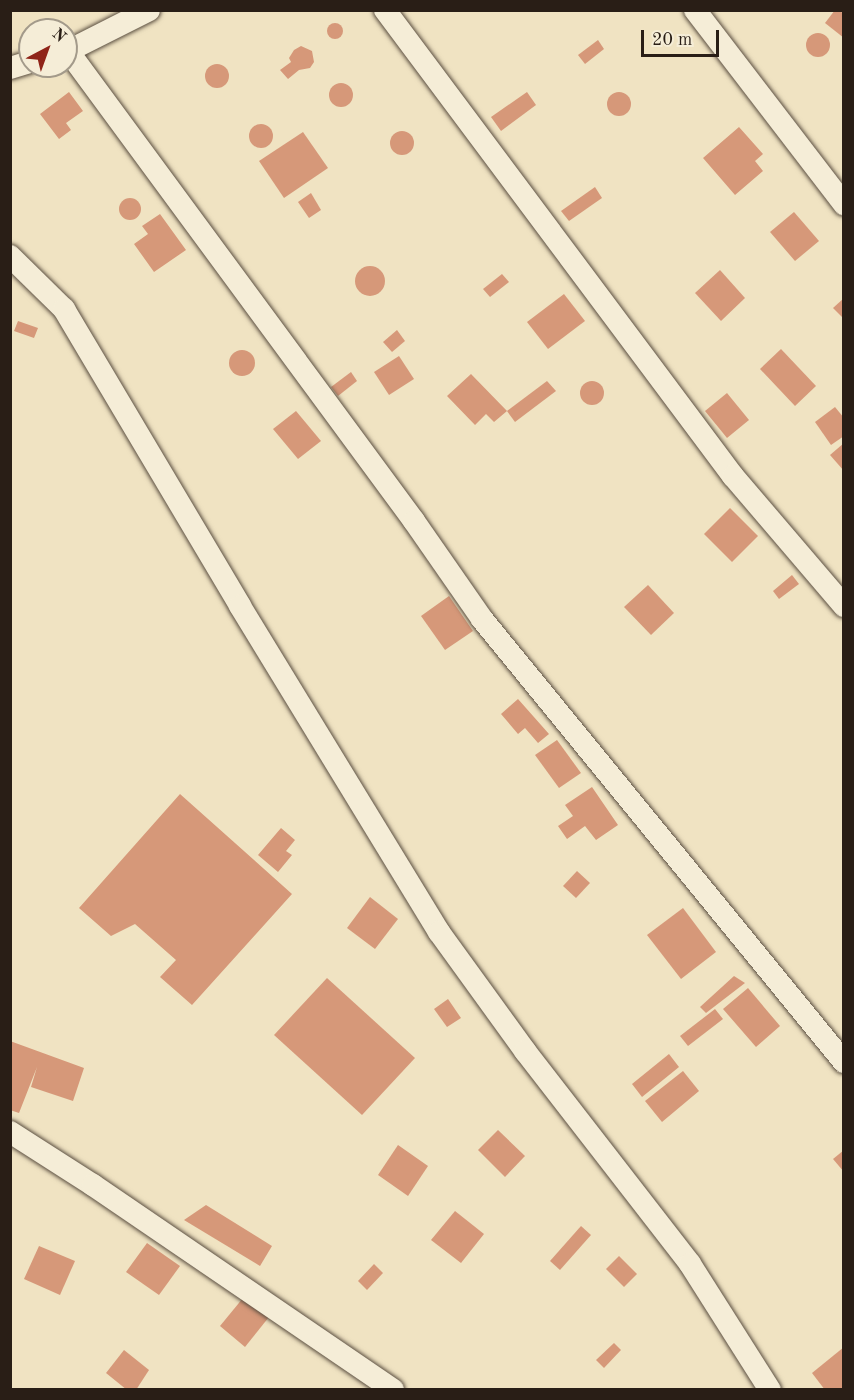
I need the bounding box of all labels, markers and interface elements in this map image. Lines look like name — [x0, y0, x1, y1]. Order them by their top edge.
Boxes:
north arrow — [18, 18, 78, 78]
scale bar — [644, 18, 722, 56]
text: N — [49, 26, 68, 46]
text: 20 m — [652, 31, 692, 49]

